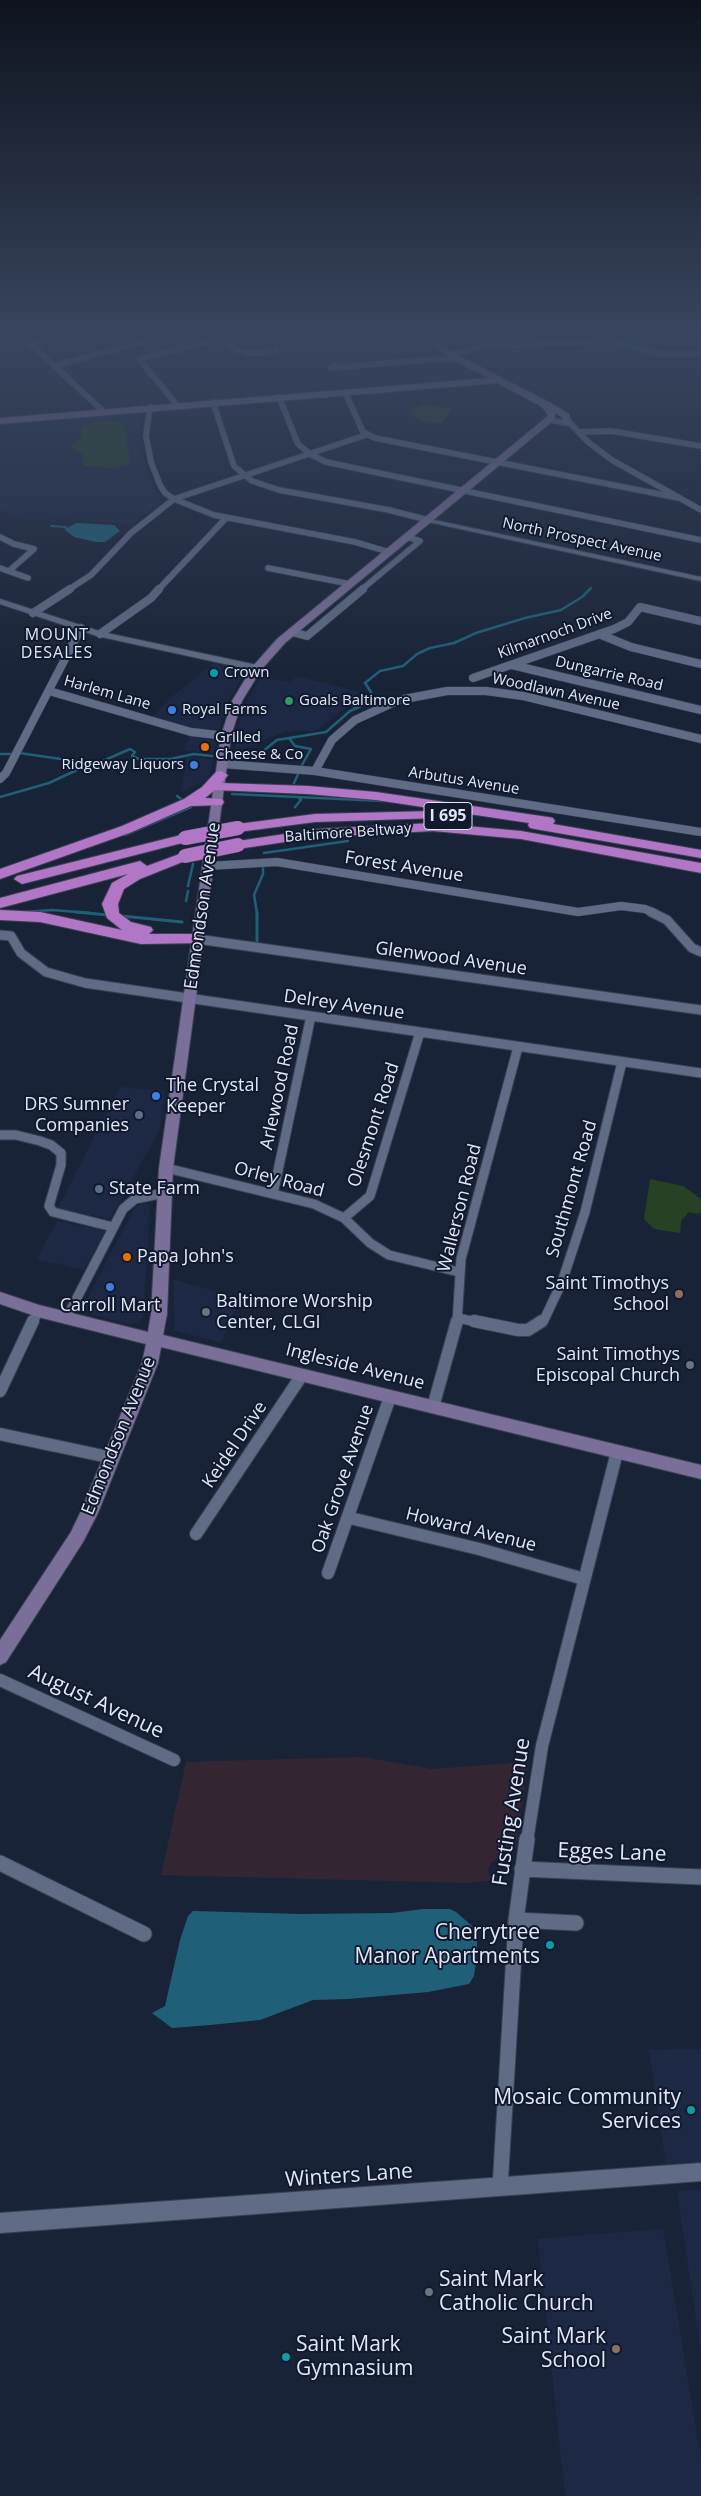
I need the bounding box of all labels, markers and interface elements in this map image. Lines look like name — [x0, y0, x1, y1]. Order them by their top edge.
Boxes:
street label: North Prospect Avenue — [501, 514, 663, 566]
street label: Kilmarnoch Drive — [495, 605, 615, 663]
district label: MOUNT DESALES — [20, 625, 94, 663]
street label: Dungarrie Road — [553, 653, 665, 695]
place label: Crown — [224, 664, 269, 682]
marker: Crown — [208, 667, 220, 679]
street label: Woodlawn Avenue — [490, 670, 622, 714]
street label: Harlem Lane — [62, 672, 152, 714]
place label: Goals Baltimore — [299, 692, 411, 710]
marker: Goals Baltimore — [283, 695, 295, 707]
place label: Royal Farms — [182, 701, 267, 719]
marker: Royal Farms — [166, 704, 178, 716]
place label: Grilled Cheese & Co — [215, 729, 303, 764]
marker: Grilled Cheese & Co — [199, 741, 211, 753]
place label: Ridgeway Liquors — [62, 756, 184, 774]
marker: Ridgeway Liquors — [188, 759, 200, 771]
street label: Arbutus Avenue — [407, 763, 521, 799]
road number: I 695 — [424, 802, 472, 829]
street label: Baltimore Beltway — [284, 820, 412, 846]
street label: Edmondson Avenue — [181, 821, 225, 991]
street label: Forest Avenue — [343, 847, 465, 887]
street label: Glenwood Avenue — [374, 938, 528, 980]
street label: Delrey Avenue — [282, 986, 406, 1024]
street label: Arlewood Road — [256, 1022, 304, 1152]
street label: Olesmont Road — [344, 1060, 404, 1190]
place label: The Crystal Keeper — [166, 1075, 259, 1118]
marker: The Crystal Keeper — [150, 1090, 162, 1102]
place label: DRS Sumner Companies — [24, 1094, 129, 1136]
marker: DRS Sumner Companies — [133, 1109, 145, 1121]
street label: Southmont Road — [542, 1118, 602, 1260]
street label: Wallerson Road — [434, 1142, 486, 1274]
street label: Orley Road — [231, 1158, 327, 1202]
place label: State Farm — [109, 1178, 200, 1200]
marker: State Farm — [93, 1183, 105, 1195]
place label: Papa John's — [137, 1246, 234, 1268]
marker: Papa John's — [121, 1251, 133, 1263]
place label: Saint Timothys School — [545, 1273, 669, 1316]
marker: Carroll Mart — [104, 1281, 116, 1293]
marker: Saint Timothys School — [673, 1288, 685, 1300]
place label: Baltimore Worship Center, CLGI — [216, 1291, 373, 1334]
place label: Carroll Mart — [60, 1295, 160, 1317]
marker: Baltimore Worship Center, CLGI — [200, 1306, 212, 1318]
street label: Ingleside Avenue — [283, 1339, 427, 1395]
place label: Saint Timothys Episcopal Church — [536, 1344, 680, 1386]
street label: Edmondson Avenue — [77, 1354, 161, 1518]
marker: Saint Timothys Episcopal Church — [684, 1359, 696, 1371]
street label: Keidel Drive — [198, 1397, 272, 1493]
street label: Oak Grove Avenue — [307, 1402, 379, 1556]
street label: Howard Avenue — [403, 1503, 539, 1557]
street label: August Avenue — [24, 1660, 168, 1744]
street label: Fusting Avenue — [488, 1736, 536, 1888]
street label: Egges Lane — [557, 1839, 667, 1867]
place label: Cherrytree Manor Apartments — [354, 1920, 540, 1970]
marker: Cherrytree Manor Apartments — [544, 1939, 556, 1951]
place label: Mosaic Community Services — [493, 2085, 681, 2135]
marker: Mosaic Community Services — [685, 2104, 697, 2116]
street label: Winters Lane — [284, 2159, 414, 2193]
place label: Saint Mark Catholic Church — [439, 2267, 594, 2317]
marker: Saint Mark Catholic Church — [423, 2286, 435, 2298]
place label: Saint Mark School — [502, 2324, 606, 2374]
place label: Saint Mark Gymnasium — [296, 2332, 413, 2382]
marker: Saint Mark School — [610, 2343, 622, 2355]
marker: Saint Mark Gymnasium — [280, 2351, 292, 2363]

